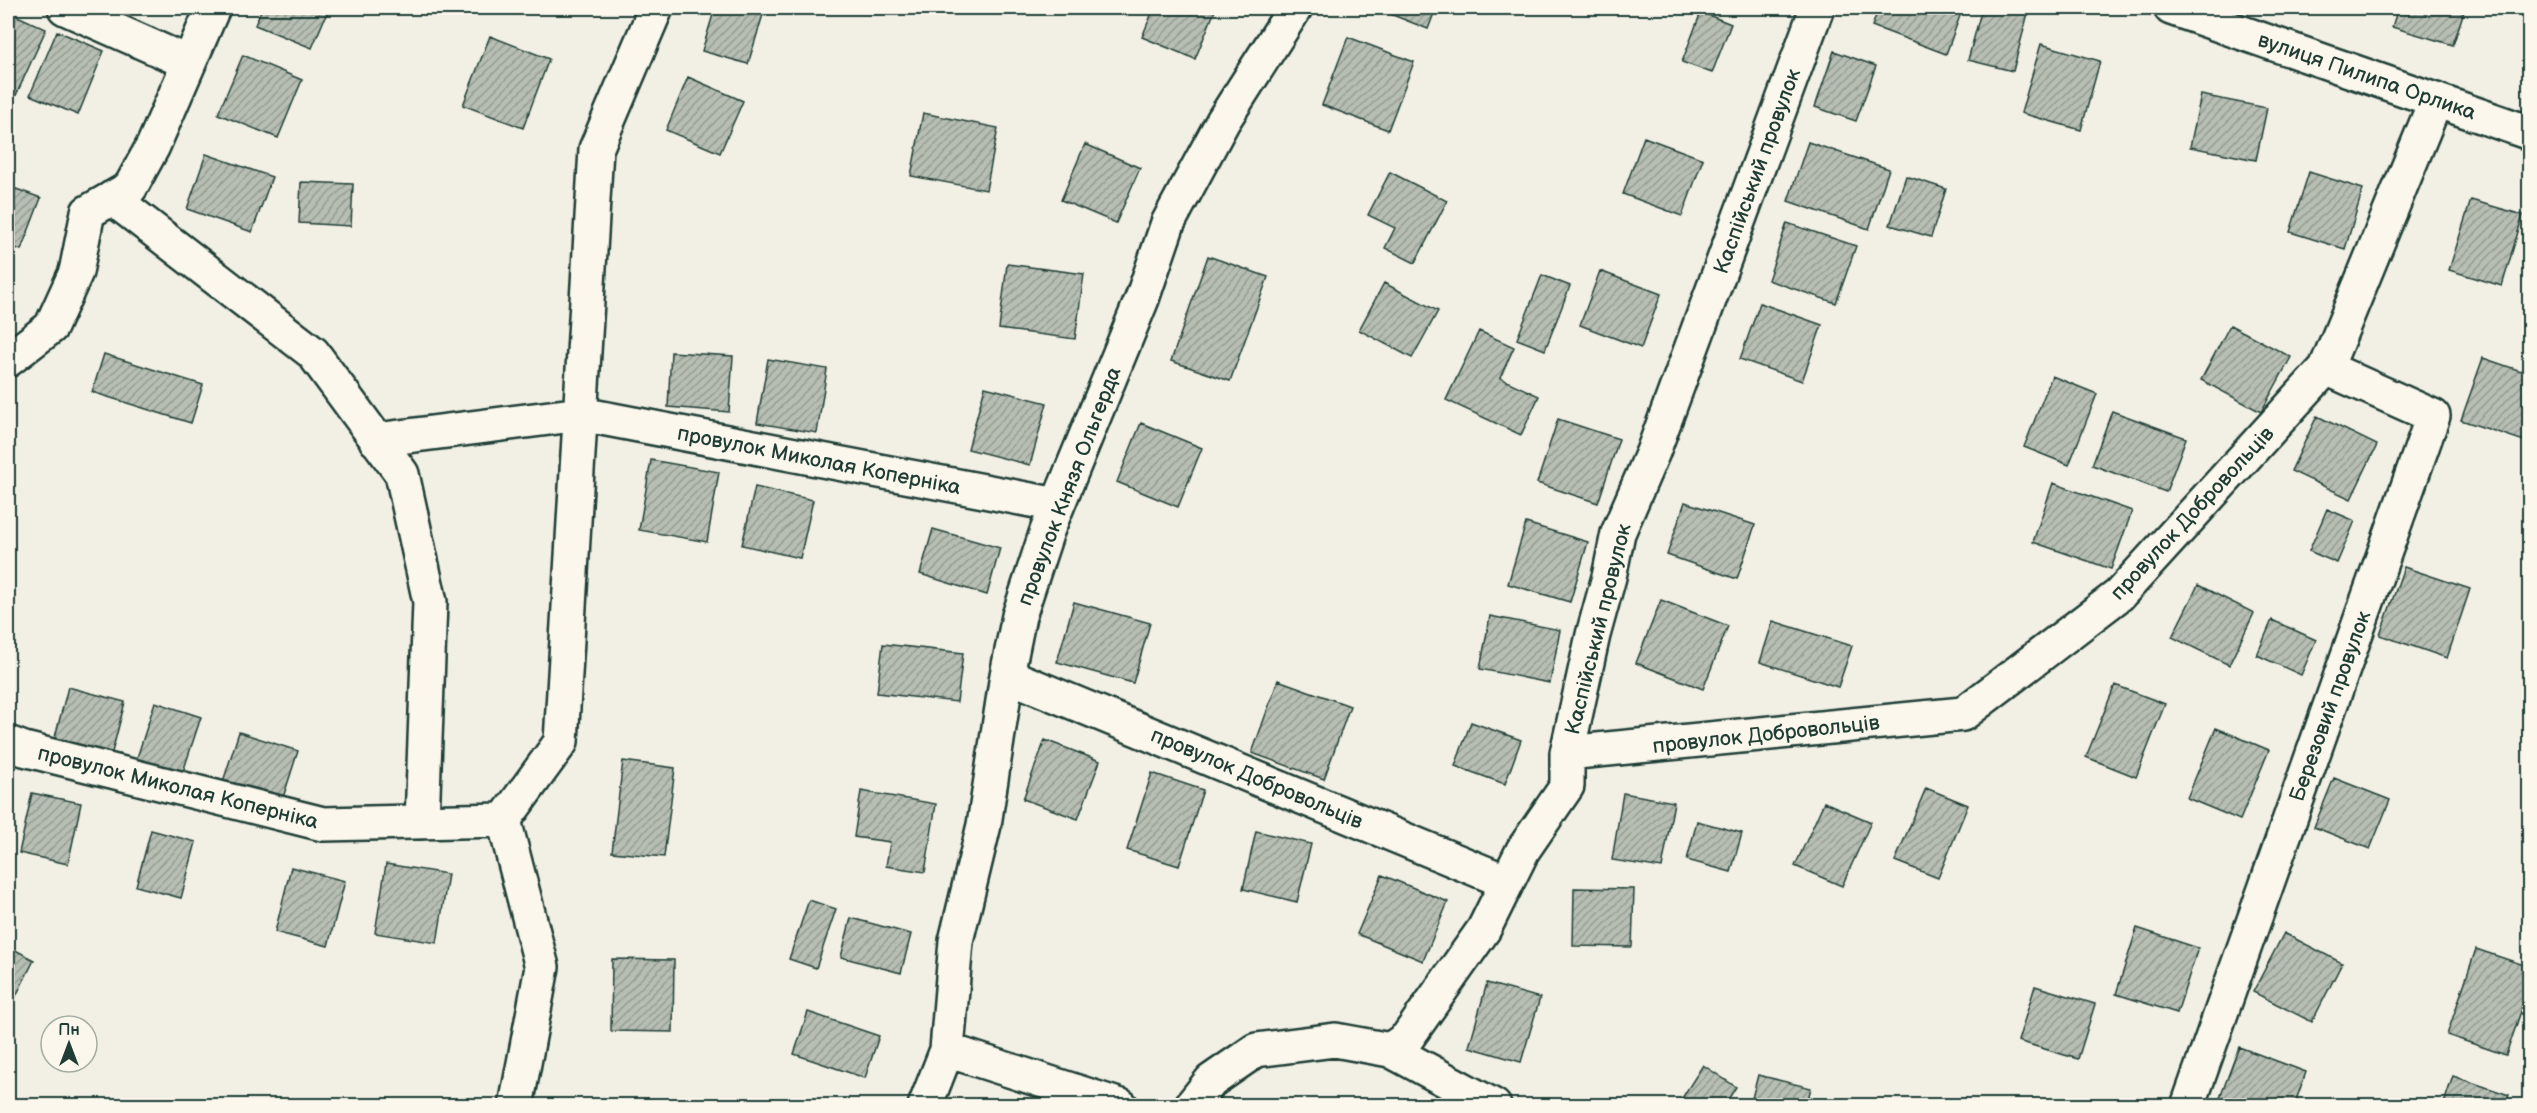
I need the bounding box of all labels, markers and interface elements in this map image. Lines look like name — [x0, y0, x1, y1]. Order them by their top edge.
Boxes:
street label: вулиця Пилипа Орлика — [2255, 27, 2480, 126]
street label: Каспійський провулок — [1709, 65, 1806, 277]
street label: провулок Князя Ольгерда — [1012, 363, 1127, 609]
street label: провулок Миколая Коперніка — [675, 421, 963, 500]
street label: провулок Добровольців — [2105, 421, 2279, 605]
street label: Каспійський провулок — [1560, 521, 1637, 737]
street label: Березовий провулок — [2284, 608, 2377, 805]
street label: провулок Добровольців — [1651, 710, 1881, 759]
street label: провулок Добровольців — [1147, 722, 1367, 835]
street label: провулок Миколая Коперніка — [35, 740, 321, 835]
north arrow — [39, 1014, 99, 1074]
text: Пн — [58, 1021, 80, 1040]

